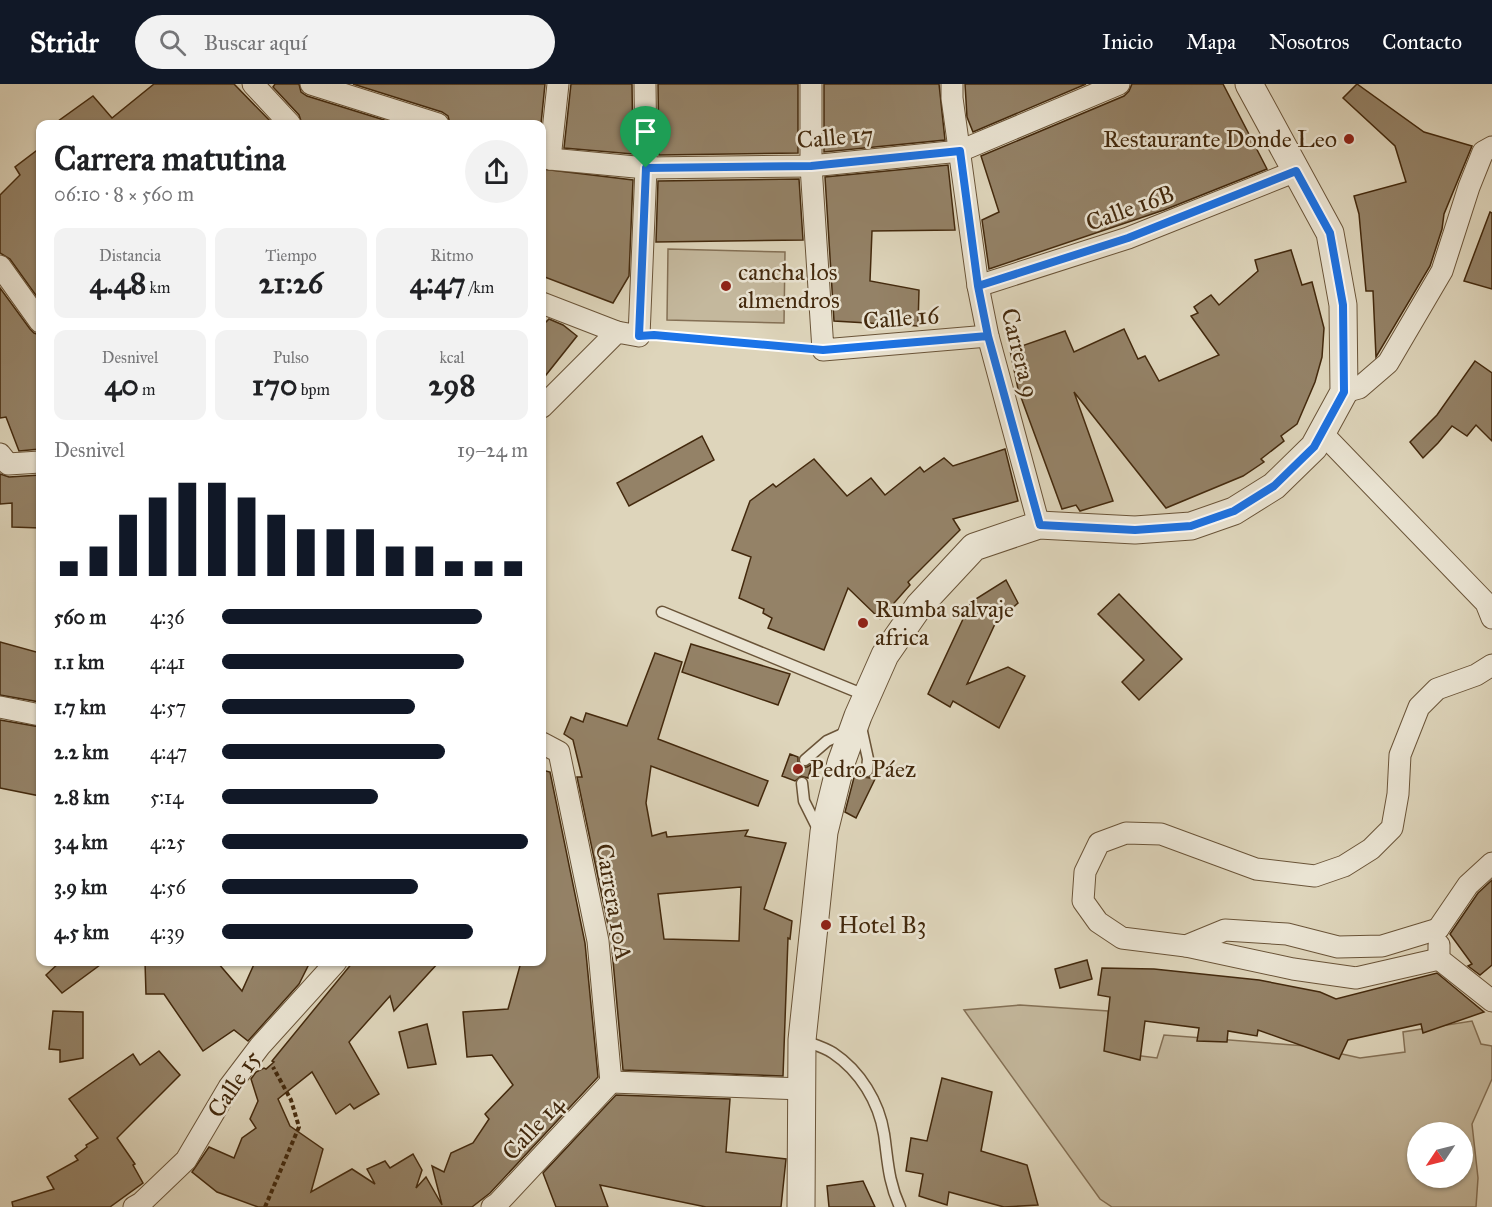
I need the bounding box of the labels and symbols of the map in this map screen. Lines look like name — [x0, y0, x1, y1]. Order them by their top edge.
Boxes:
pin — [620, 106, 671, 168]
street label: Calle 17 — [795, 119, 875, 155]
place label: Restaurante Donde Leo — [1103, 124, 1337, 154]
marker: Restaurante Donde Leo — [1342, 132, 1356, 146]
street label: Calle 16B — [1082, 178, 1178, 238]
place label: cancha los almendros — [738, 257, 840, 315]
marker: cancha los almendros — [719, 279, 733, 293]
street label: Calle 16 — [862, 300, 941, 336]
street label: Carrera 9 — [994, 305, 1046, 401]
place label: Rumba salvaje africa — [875, 594, 1014, 652]
marker: Rumba salvaje africa — [856, 616, 870, 630]
place label: Pedro Páez — [810, 754, 916, 784]
marker: Pedro Páez — [791, 762, 805, 776]
street label: Carrera 10A — [589, 841, 639, 963]
place label: Hotel B3 — [838, 910, 926, 940]
marker: Hotel B3 — [819, 918, 833, 932]
street label: Calle 15 — [201, 1045, 267, 1123]
street label: Calle 14 — [496, 1089, 571, 1167]
north arrow — [1407, 1122, 1473, 1188]

